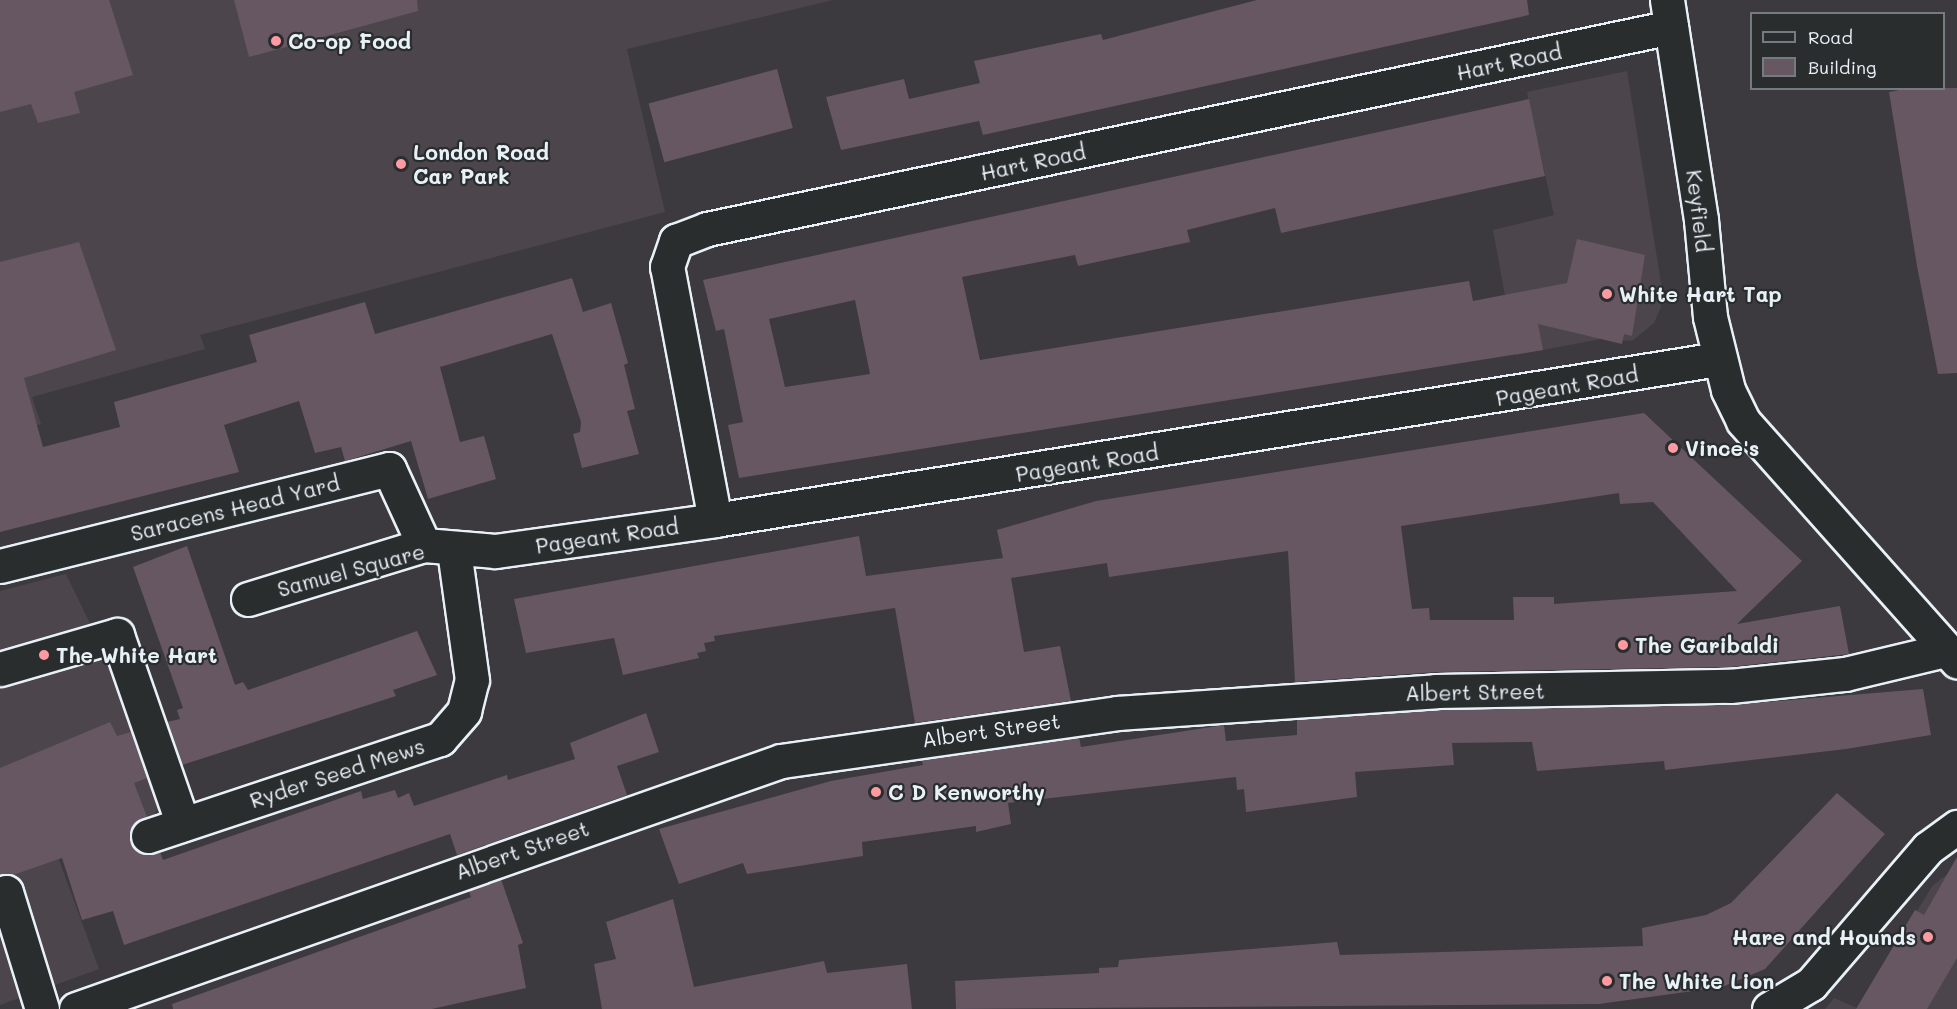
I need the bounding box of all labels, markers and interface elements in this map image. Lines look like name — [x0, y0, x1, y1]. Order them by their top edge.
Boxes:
legend — [1750, 12, 1945, 90]
text: Road — [1808, 25, 1853, 49]
place label: Co-op Food — [288, 28, 411, 54]
marker: Co-op Food — [269, 34, 283, 48]
street label: Hart Road — [1454, 39, 1564, 85]
text: Building — [1808, 55, 1876, 79]
place label: London Road Car Park — [413, 139, 549, 189]
street label: Hart Road — [978, 139, 1088, 185]
marker: London Road Car Park — [394, 157, 408, 171]
street label: Keyfield — [1681, 168, 1717, 254]
place label: White Hart Tap — [1619, 281, 1782, 307]
marker: White Hart Tap — [1600, 287, 1614, 301]
street label: Pageant Road — [1494, 361, 1640, 411]
place label: Vince's — [1685, 435, 1759, 461]
street label: Pageant Road — [1014, 439, 1160, 487]
marker: Vince's — [1666, 441, 1680, 455]
street label: Saracens Head Yard — [128, 470, 342, 546]
street label: Pageant Road — [534, 513, 680, 559]
street label: Samuel Square — [275, 538, 427, 602]
place label: The Garibaldi — [1635, 632, 1779, 658]
marker: The Garibaldi — [1616, 638, 1630, 652]
place label: The White Hart — [56, 642, 217, 668]
marker: The White Hart — [37, 648, 51, 662]
street label: Albert Street — [1405, 678, 1545, 706]
street label: Albert Street — [920, 708, 1062, 752]
street label: Ryder Seed Mews — [247, 733, 427, 813]
place label: C D Kenworthy — [888, 779, 1045, 805]
marker: C D Kenworthy — [869, 785, 883, 799]
street label: Albert Street — [452, 815, 592, 885]
place label: Hare and Hounds — [1732, 924, 1916, 950]
marker: Hare and Hounds — [1921, 930, 1935, 944]
place label: The White Lion — [1619, 968, 1774, 994]
marker: The White Lion — [1600, 974, 1614, 988]

